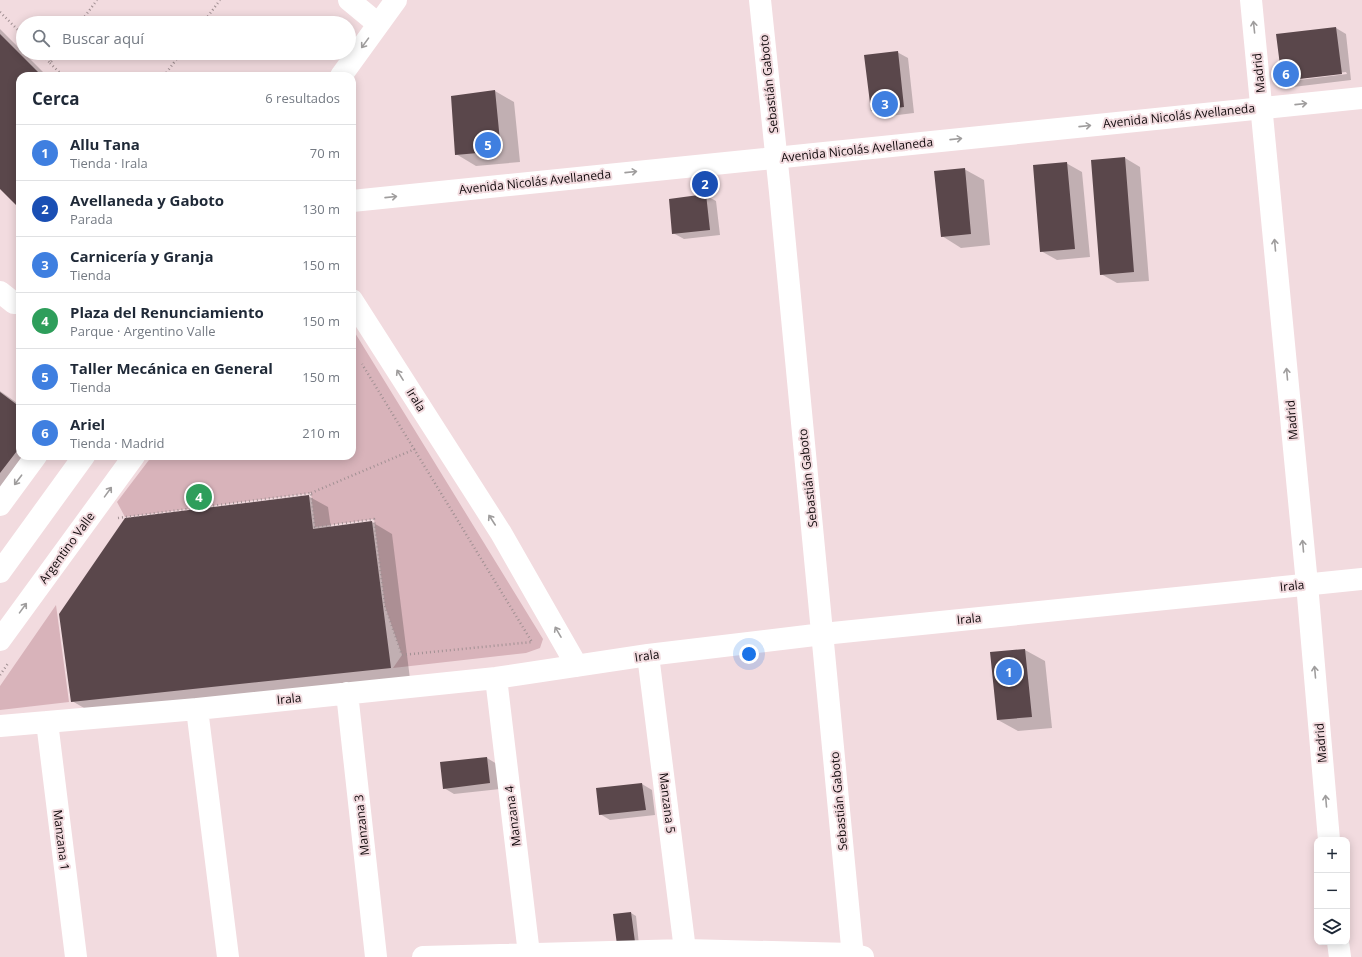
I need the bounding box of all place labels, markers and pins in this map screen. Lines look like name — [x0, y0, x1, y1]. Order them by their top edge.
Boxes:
pin: 6 — [1273, 59, 1299, 89]
pin: 3 — [872, 89, 898, 119]
pin: 5 — [475, 130, 501, 160]
pin: 2 — [692, 169, 718, 199]
pin: 4 — [186, 482, 212, 512]
pin: 1 — [996, 657, 1022, 687]

